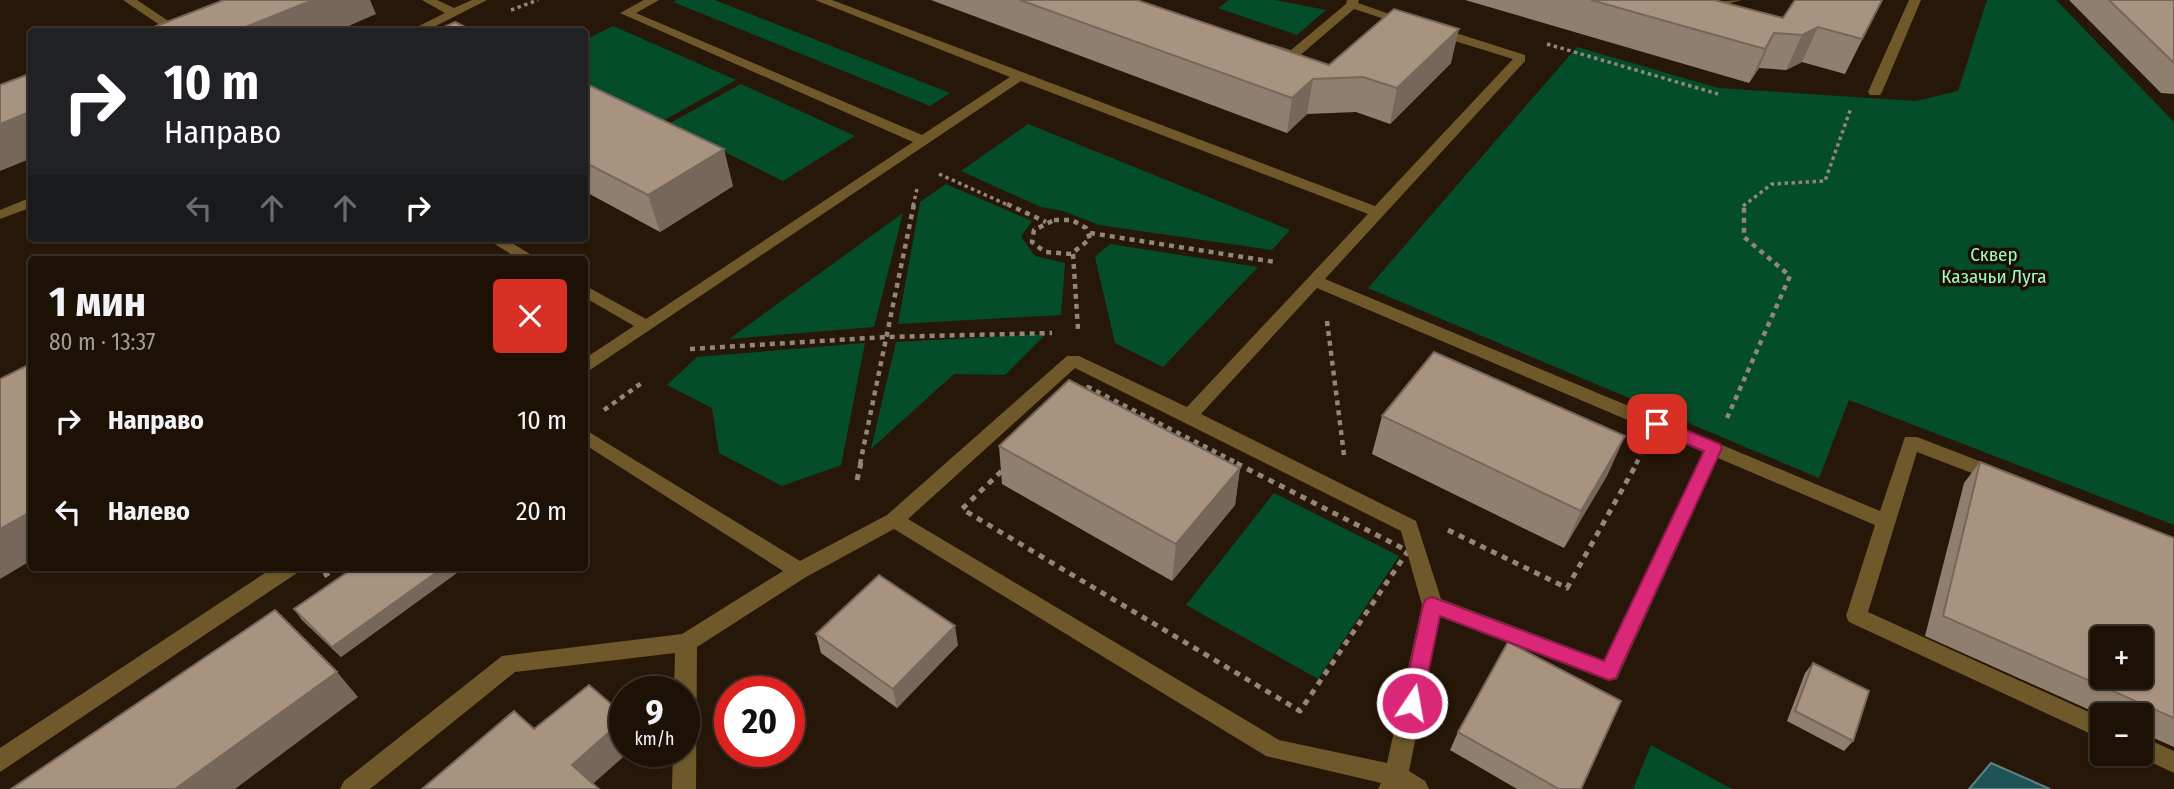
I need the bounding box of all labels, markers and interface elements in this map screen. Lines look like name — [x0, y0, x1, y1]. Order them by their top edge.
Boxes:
text: 10 m — [164, 53, 259, 112]
icon: right — [49, 56, 140, 147]
text: Направо — [164, 113, 281, 151]
icon: left — [180, 189, 218, 227]
icon: ahead — [253, 189, 291, 227]
icon: ahead — [326, 189, 364, 227]
icon: right — [399, 189, 437, 227]
park label: Сквер Казачьи Луга — [1941, 243, 2047, 288]
text: 1 мин — [49, 277, 146, 327]
button: close — [493, 279, 567, 353]
text: 80 m · 13:37 — [49, 328, 155, 356]
pin — [1627, 394, 1687, 454]
icon: right — [49, 402, 87, 440]
text: Направо — [108, 405, 204, 436]
text: 10 m — [517, 405, 567, 436]
icon: arrive — [1638, 405, 1676, 443]
icon: left — [49, 493, 87, 531]
text: Налево — [108, 496, 190, 527]
text: 20 m — [516, 496, 567, 527]
map controls — [2090, 626, 2153, 766]
button: + — [2090, 626, 2153, 689]
position arrow — [1375, 666, 1449, 740]
speed limit sign: 20 — [714, 676, 805, 767]
text: 9 — [645, 691, 664, 733]
button: − — [2090, 703, 2153, 766]
text: km/h — [634, 728, 675, 750]

